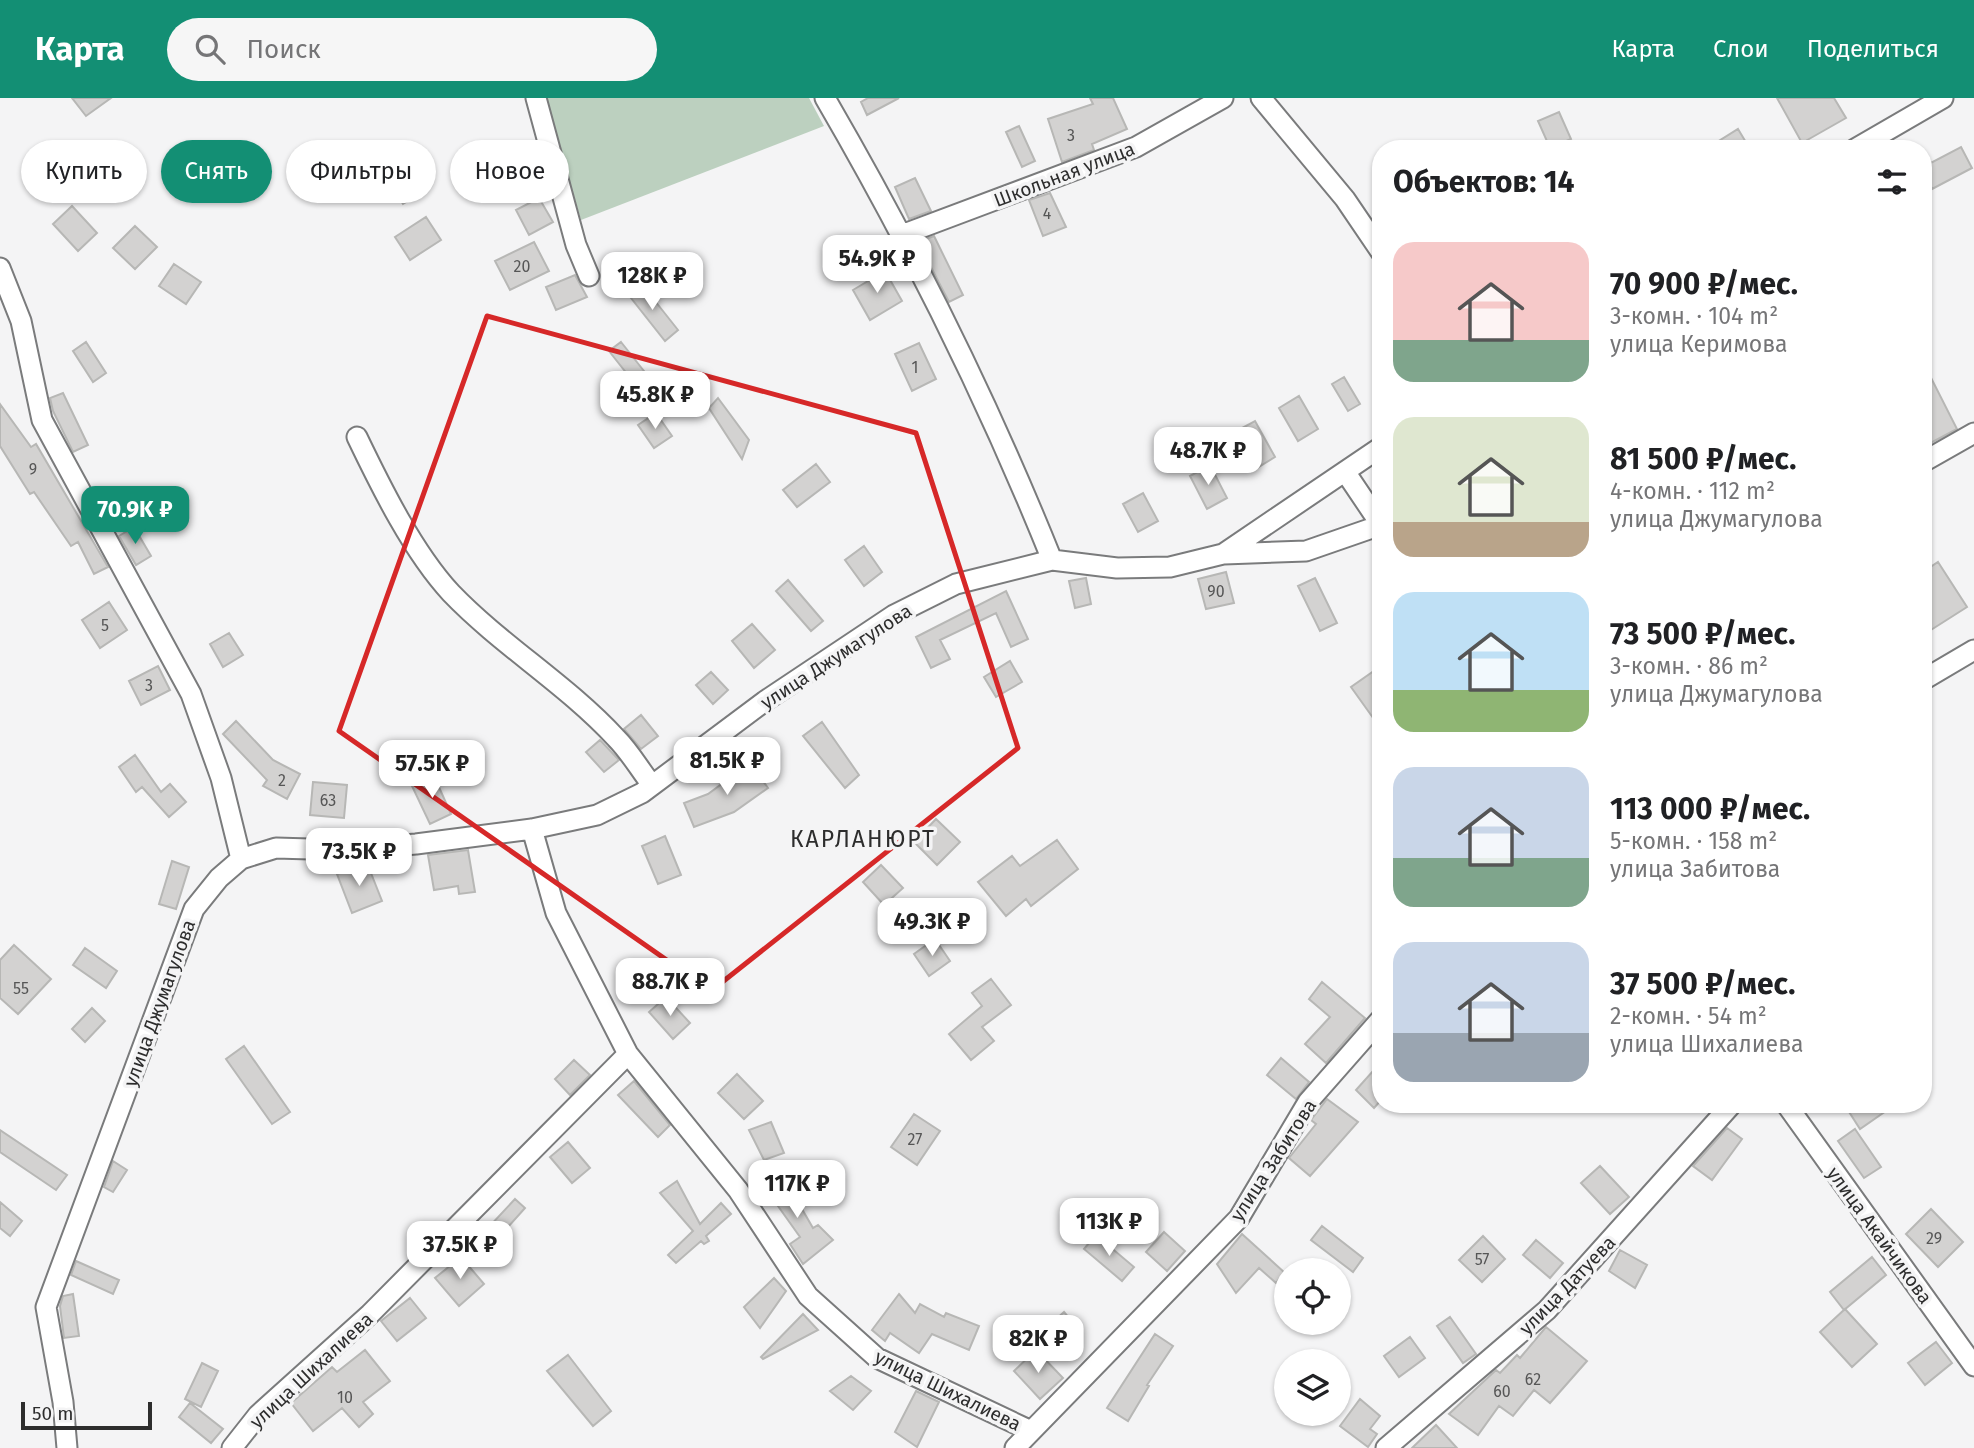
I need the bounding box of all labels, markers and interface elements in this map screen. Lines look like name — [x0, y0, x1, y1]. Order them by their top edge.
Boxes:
search box — [167, 18, 657, 81]
text: Карта — [35, 29, 125, 69]
icon: search — [191, 30, 229, 68]
text: Поиск — [247, 34, 321, 65]
text: Карта — [1611, 35, 1675, 63]
text: Слои — [1713, 35, 1769, 63]
text: Поделиться — [1807, 35, 1939, 63]
house number: 3 — [1067, 126, 1075, 145]
street label: Школьная улица — [991, 137, 1138, 212]
chip: Купить — [21, 140, 147, 203]
chip: Снять — [161, 140, 272, 203]
chip: Фильтры — [286, 140, 436, 203]
chip: Новое — [450, 140, 569, 203]
icon: filters — [1873, 163, 1911, 201]
text: Объектов: 14 — [1393, 164, 1575, 200]
house number: 4 — [1043, 204, 1052, 223]
pin: 54.9K ₽ — [812, 236, 942, 295]
text: 54.9K ₽ — [839, 244, 915, 272]
pin: 128K ₽ — [595, 252, 709, 312]
house number: 20 — [514, 257, 530, 276]
text: 128K ₽ — [617, 261, 687, 289]
text: 70 900 ₽/мес. — [1610, 266, 1798, 302]
icon: home — [1449, 270, 1533, 354]
text: 3-комн. · 104 m² — [1610, 302, 1778, 330]
text: улица Керимова — [1610, 330, 1788, 358]
house number: 1 — [912, 358, 918, 377]
pin: 45.8K ₽ — [590, 372, 720, 431]
text: 45.8K ₽ — [616, 380, 694, 408]
pin: 48.7K ₽ — [1143, 428, 1273, 487]
text: 48.7K ₽ — [1170, 436, 1246, 464]
text: 81 500 ₽/мес. — [1610, 441, 1796, 477]
icon: home — [1449, 445, 1533, 529]
house number: 9 — [29, 460, 37, 479]
text: 4-комн. · 112 m² — [1610, 477, 1775, 505]
pin: 70.9K ₽ — [70, 486, 200, 546]
text: 70.9K ₽ — [97, 495, 173, 523]
text: улица Джумагулова — [1610, 505, 1823, 533]
house number: 90 — [1207, 582, 1225, 601]
street label: улица Джумагулова — [756, 599, 916, 714]
house number: 5 — [101, 616, 109, 635]
text: 73 500 ₽/мес. — [1610, 616, 1795, 652]
icon: home — [1449, 620, 1533, 704]
text: 3-комн. · 86 m² — [1610, 652, 1768, 680]
house number: 3 — [145, 676, 153, 695]
text: улица Джумагулова — [1610, 680, 1823, 708]
pin: 81.5K ₽ — [662, 738, 792, 797]
pin: 57.5K ₽ — [367, 740, 497, 800]
text: 81.5K ₽ — [689, 746, 765, 774]
text: 57.5K ₽ — [395, 749, 469, 777]
house number: 2 — [278, 771, 286, 790]
house number: 63 — [320, 791, 336, 810]
text: 113 000 ₽/мес. — [1610, 791, 1810, 827]
icon: home — [1449, 795, 1533, 879]
district label: КАРЛАНЮРТ — [790, 825, 936, 853]
text: 5-комн. · 158 m² — [1610, 827, 1777, 855]
pin: 73.5K ₽ — [294, 828, 424, 888]
text: 73.5K ₽ — [322, 837, 396, 865]
text: улица Забитова — [1610, 855, 1780, 883]
pin: 49.3K ₽ — [867, 898, 997, 958]
text: 49.3K ₽ — [894, 907, 970, 935]
street label: улица Джумагулова — [119, 917, 200, 1090]
pin: 88.7K ₽ — [605, 958, 735, 1018]
text: 37 500 ₽/мес. — [1610, 966, 1795, 1002]
text: 88.7K ₽ — [632, 967, 708, 995]
icon: home — [1449, 970, 1533, 1054]
house number: 55 — [13, 979, 29, 998]
text: 2-комн. · 54 m² — [1610, 1002, 1767, 1030]
text: улица Шихалиева — [1610, 1030, 1803, 1058]
street label: улица Забитова — [1225, 1095, 1321, 1226]
house number: 27 — [908, 1130, 922, 1149]
pin: 117K ₽ — [740, 1160, 854, 1220]
street label: улица Акайчикова — [1822, 1162, 1937, 1308]
text: 117K ₽ — [764, 1169, 830, 1197]
pin: 113K ₽ — [1052, 1198, 1166, 1258]
text: 113K ₽ — [1076, 1207, 1142, 1235]
pin: 37.5K ₽ — [395, 1222, 525, 1281]
house number: 29 — [1926, 1229, 1942, 1248]
text: 37.5K ₽ — [423, 1230, 497, 1258]
street label: улица Датуева — [1514, 1231, 1620, 1340]
house number: 57 — [1475, 1250, 1489, 1269]
map controls — [1274, 1258, 1351, 1426]
button: locate — [1274, 1258, 1351, 1335]
street label: улица Шихалиева — [245, 1307, 378, 1433]
pin: 82K ₽ — [989, 1316, 1087, 1375]
text: 82K ₽ — [1009, 1324, 1067, 1352]
street label: улица Шихалиева — [871, 1345, 1025, 1436]
button: layers — [1274, 1349, 1351, 1426]
house number: 62 — [1525, 1370, 1541, 1389]
house number: 60 — [1493, 1382, 1511, 1401]
house number: 10 — [337, 1388, 353, 1407]
scale bar — [21, 1399, 152, 1431]
text: 50 m — [32, 1402, 73, 1425]

